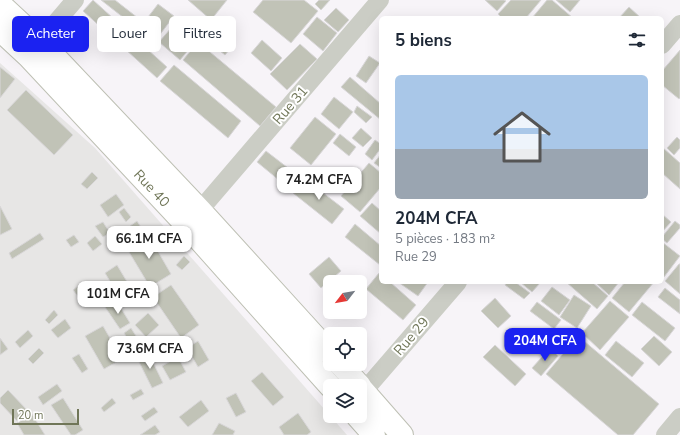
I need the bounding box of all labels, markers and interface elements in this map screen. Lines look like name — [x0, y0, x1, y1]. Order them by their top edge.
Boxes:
chip: Acheter — [12, 16, 89, 52]
chip: Louer — [97, 16, 161, 52]
chip: Filtres — [169, 16, 236, 52]
text: 5 biens — [395, 29, 452, 52]
icon: filters — [626, 29, 648, 51]
street label: Rue 31 — [268, 82, 312, 129]
icon: home — [486, 101, 558, 173]
street label: Rue 40 — [129, 165, 174, 211]
pin: 74.2M CFA — [273, 167, 365, 201]
text: 74.2M CFA — [286, 171, 352, 189]
text: 204M CFA — [395, 207, 478, 230]
pin: 66.1M CFA — [103, 226, 195, 260]
text: 66.1M CFA — [116, 230, 182, 248]
text: 5 pièces · 183 m² — [395, 230, 495, 248]
text: Rue 29 — [395, 248, 437, 266]
north arrow — [323, 275, 367, 319]
map controls — [323, 275, 367, 423]
pin: 101M CFA — [77, 281, 159, 315]
text: 101M CFA — [86, 285, 150, 303]
street label: Rue 29 — [389, 313, 433, 360]
button: locate — [323, 327, 367, 371]
pin: 204M CFA — [504, 328, 586, 362]
text: 204M CFA — [513, 332, 577, 350]
pin: 73.6M CFA — [104, 336, 196, 370]
text: 73.6M CFA — [117, 340, 183, 358]
button: layers — [323, 379, 367, 423]
scale bar — [12, 407, 79, 426]
text: 20 m — [18, 408, 43, 423]

